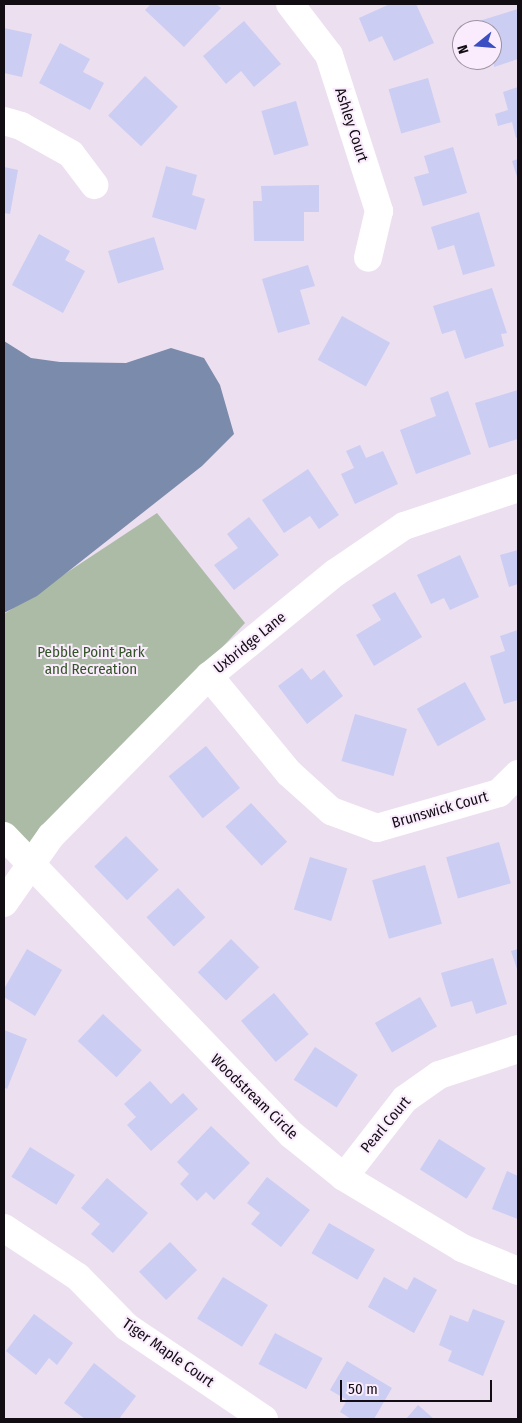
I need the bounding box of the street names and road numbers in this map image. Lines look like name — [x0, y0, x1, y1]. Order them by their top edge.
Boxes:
street label: Ashley Court — [331, 86, 371, 164]
street label: Uxbridge Lane — [210, 609, 290, 677]
street label: Brunswick Court — [390, 788, 490, 832]
street label: Woodstream Circle — [207, 1051, 301, 1143]
street label: Pearl Court — [357, 1093, 415, 1157]
street label: Tiger Maple Court — [119, 1315, 217, 1391]

